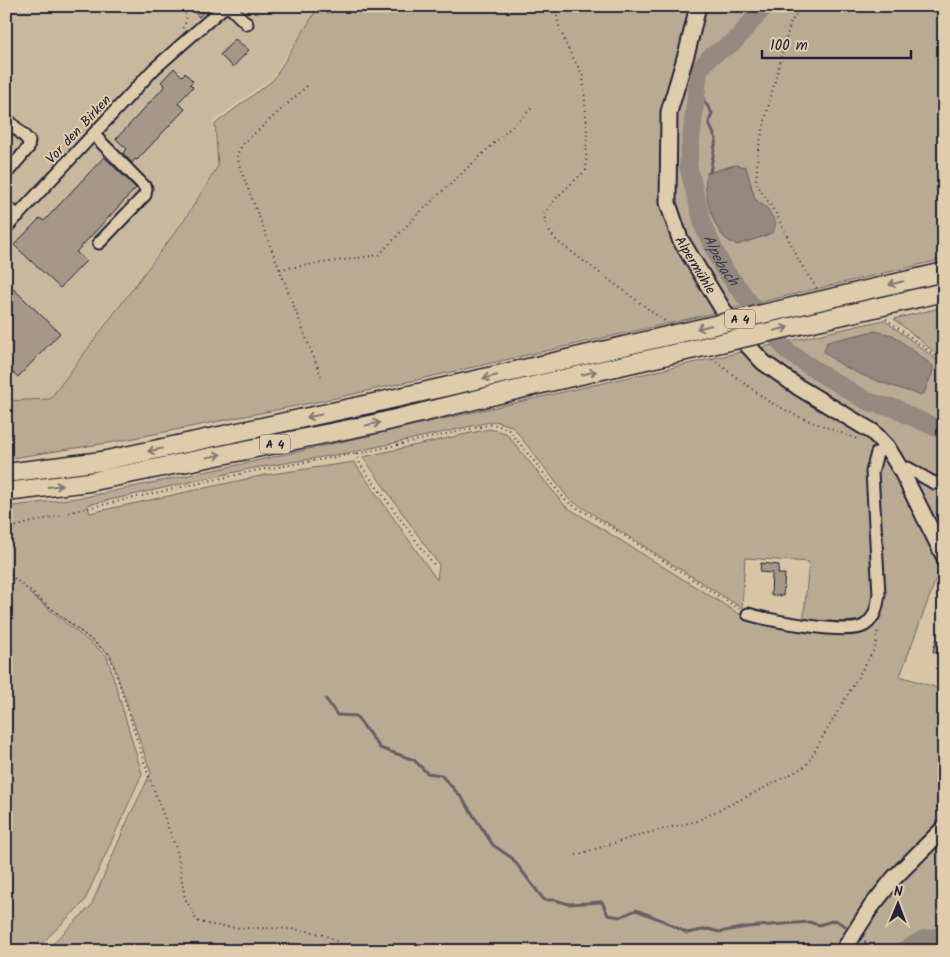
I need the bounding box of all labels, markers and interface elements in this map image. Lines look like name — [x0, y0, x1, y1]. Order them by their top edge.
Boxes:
scale bar — [762, 28, 911, 60]
text: 100 m — [770, 34, 808, 58]
street label: Vor den Birken — [41, 90, 117, 169]
water label: Alpebach — [696, 231, 745, 294]
street label: Alpermühle — [669, 232, 721, 299]
one-way arrow — [889, 279, 905, 288]
road number: A 4 — [725, 310, 755, 328]
one-way arrow — [696, 323, 712, 332]
one-way arrow — [773, 324, 789, 334]
one-way arrow — [580, 368, 596, 377]
one-way arrow — [482, 372, 498, 382]
one-way arrow — [306, 412, 322, 421]
one-way arrow — [365, 418, 381, 428]
road number: A 4 — [260, 434, 290, 454]
one-way arrow — [148, 446, 164, 455]
one-way arrow — [206, 451, 222, 461]
one-way arrow — [46, 481, 62, 491]
north arrow — [872, 880, 922, 930]
text: N — [894, 881, 903, 903]

